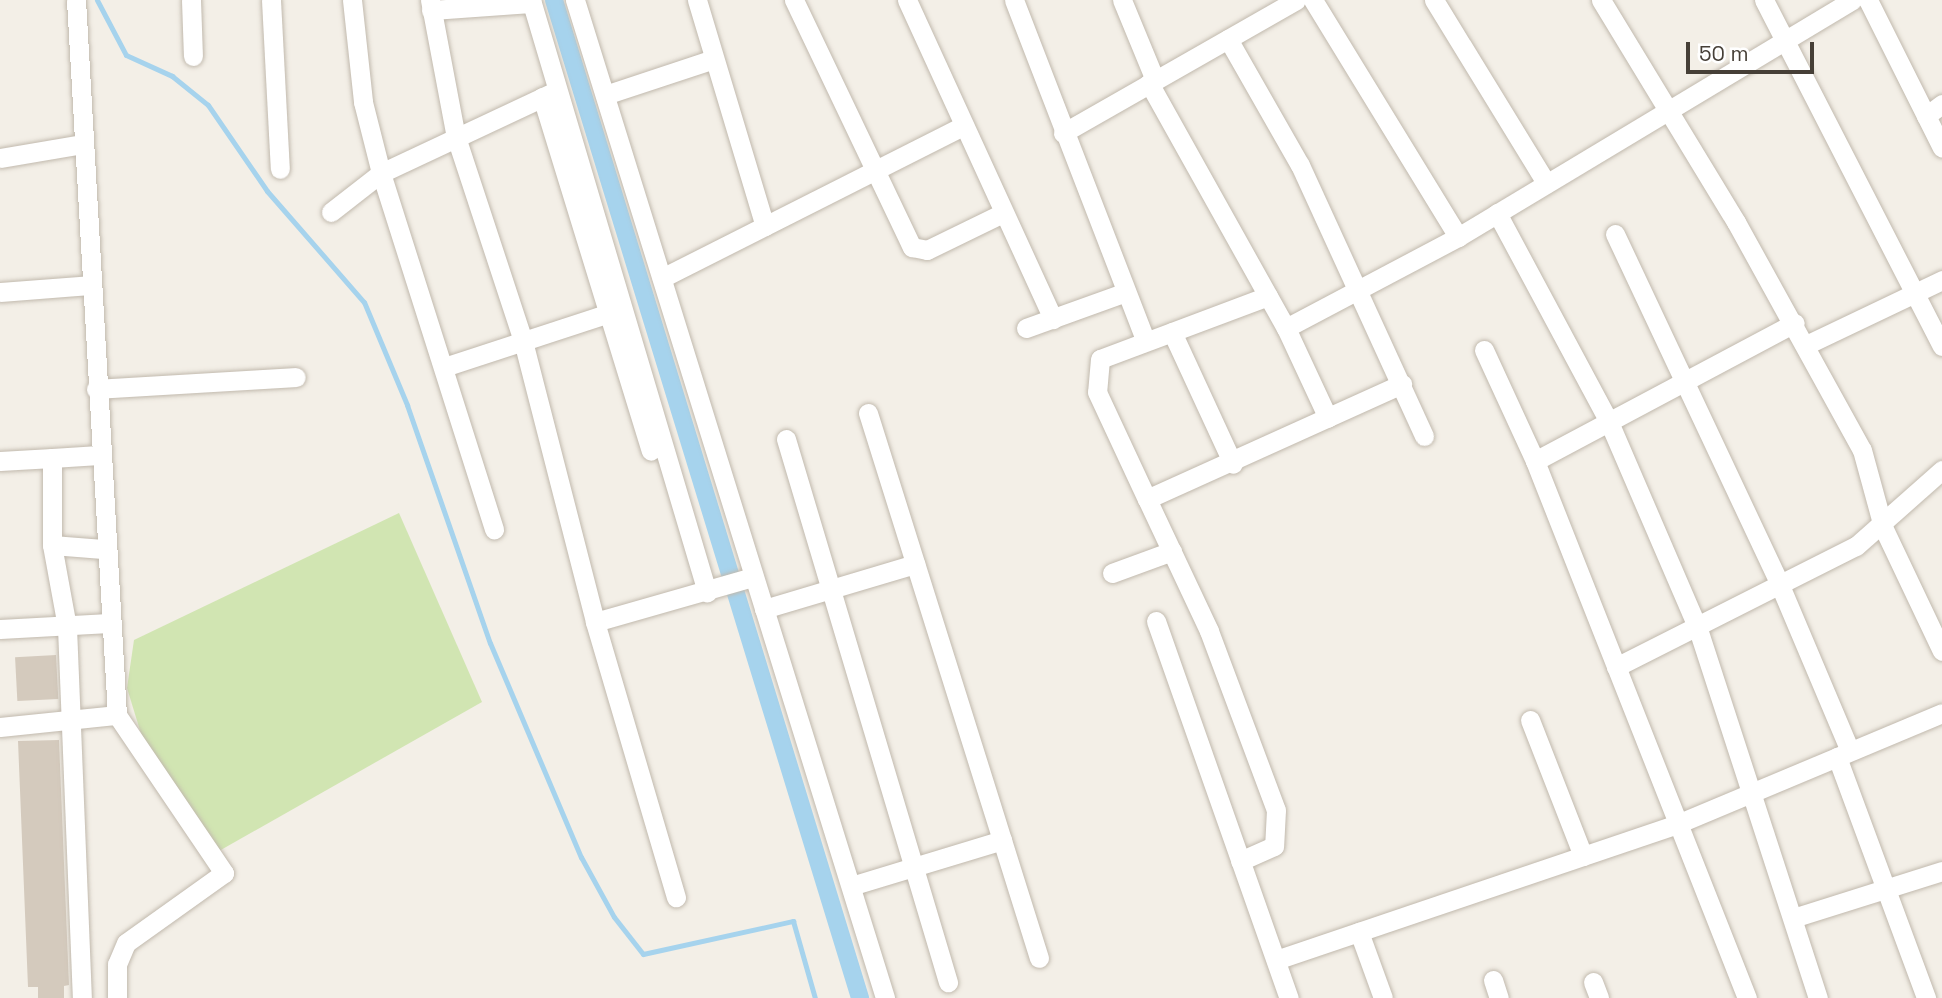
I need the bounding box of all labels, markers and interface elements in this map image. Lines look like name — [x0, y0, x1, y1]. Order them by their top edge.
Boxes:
scale bar — [1690, 28, 1818, 72]
text: 50 m — [1699, 40, 1749, 67]

